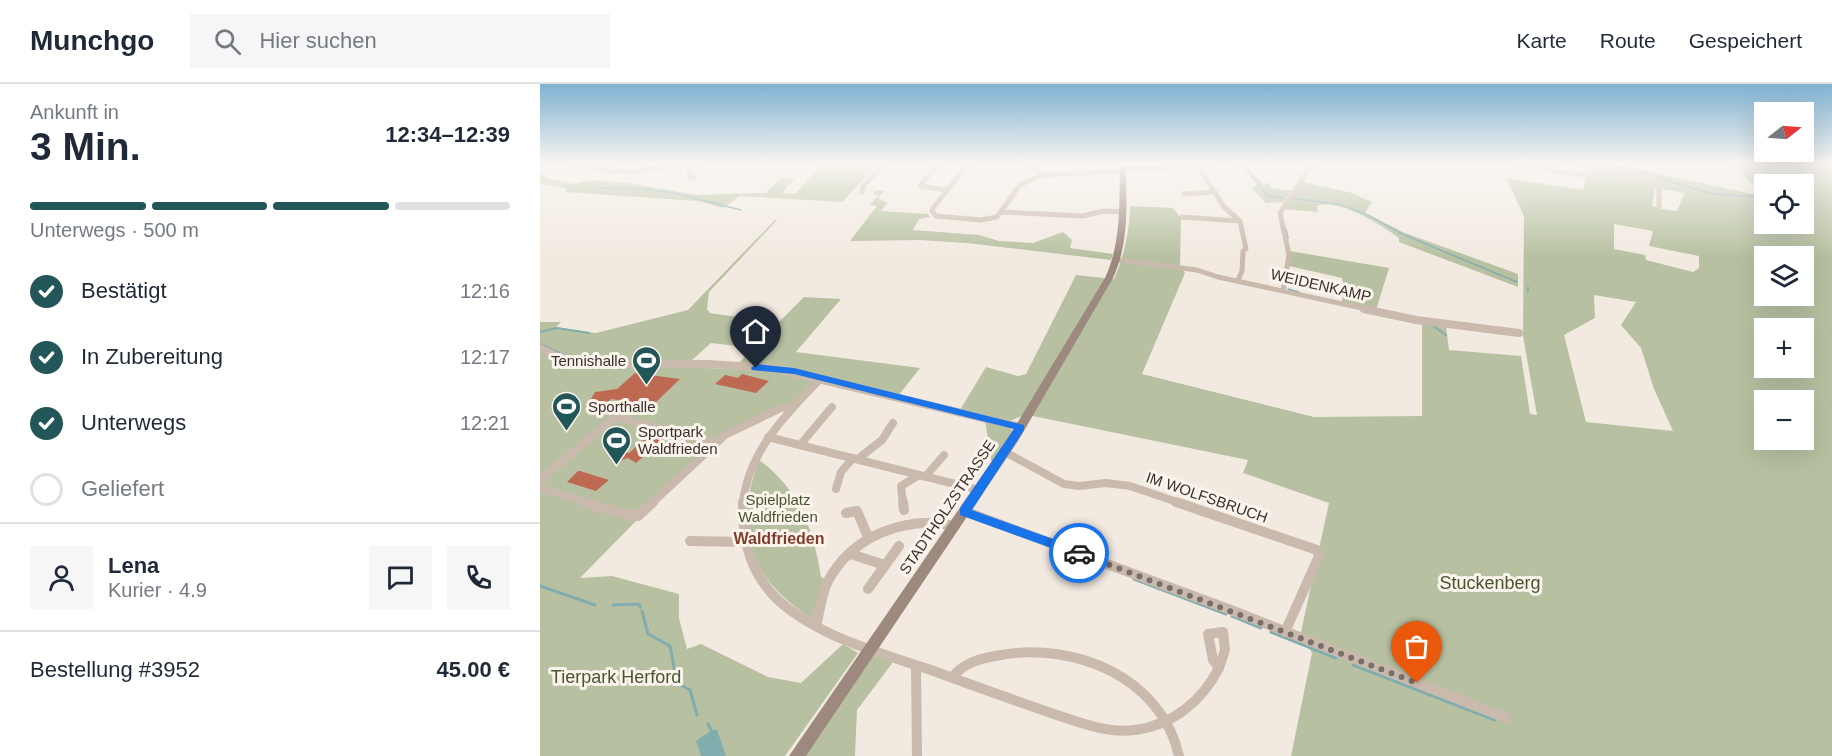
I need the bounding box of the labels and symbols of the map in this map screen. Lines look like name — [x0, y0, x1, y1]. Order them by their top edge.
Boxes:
north arrow — [1754, 102, 1814, 162]
street label: WEIDENKAMP — [1269, 265, 1373, 305]
pin — [730, 306, 781, 368]
sports icon: Tennishalle — [631, 344, 663, 386]
place label: Tennishalle — [551, 352, 626, 369]
sports icon: Sporthalle — [551, 390, 583, 432]
place label: Sporthalle — [588, 398, 656, 415]
place label: Sportpark Waldfrieden — [638, 423, 717, 457]
sports icon: Sportpark Waldfrieden — [601, 424, 633, 466]
street label: STADTHOLZSTRASSE — [896, 437, 998, 577]
street label: IM WOLFSBRUCH — [1144, 468, 1270, 526]
park label: Spielplatz Waldfrieden — [738, 491, 818, 525]
courier — [1049, 523, 1109, 583]
district label: Waldfrieden — [734, 530, 824, 547]
park label: Stuckenberg — [1439, 573, 1541, 593]
pin — [1391, 621, 1442, 683]
park label: Tierpark Herford — [551, 667, 681, 687]

